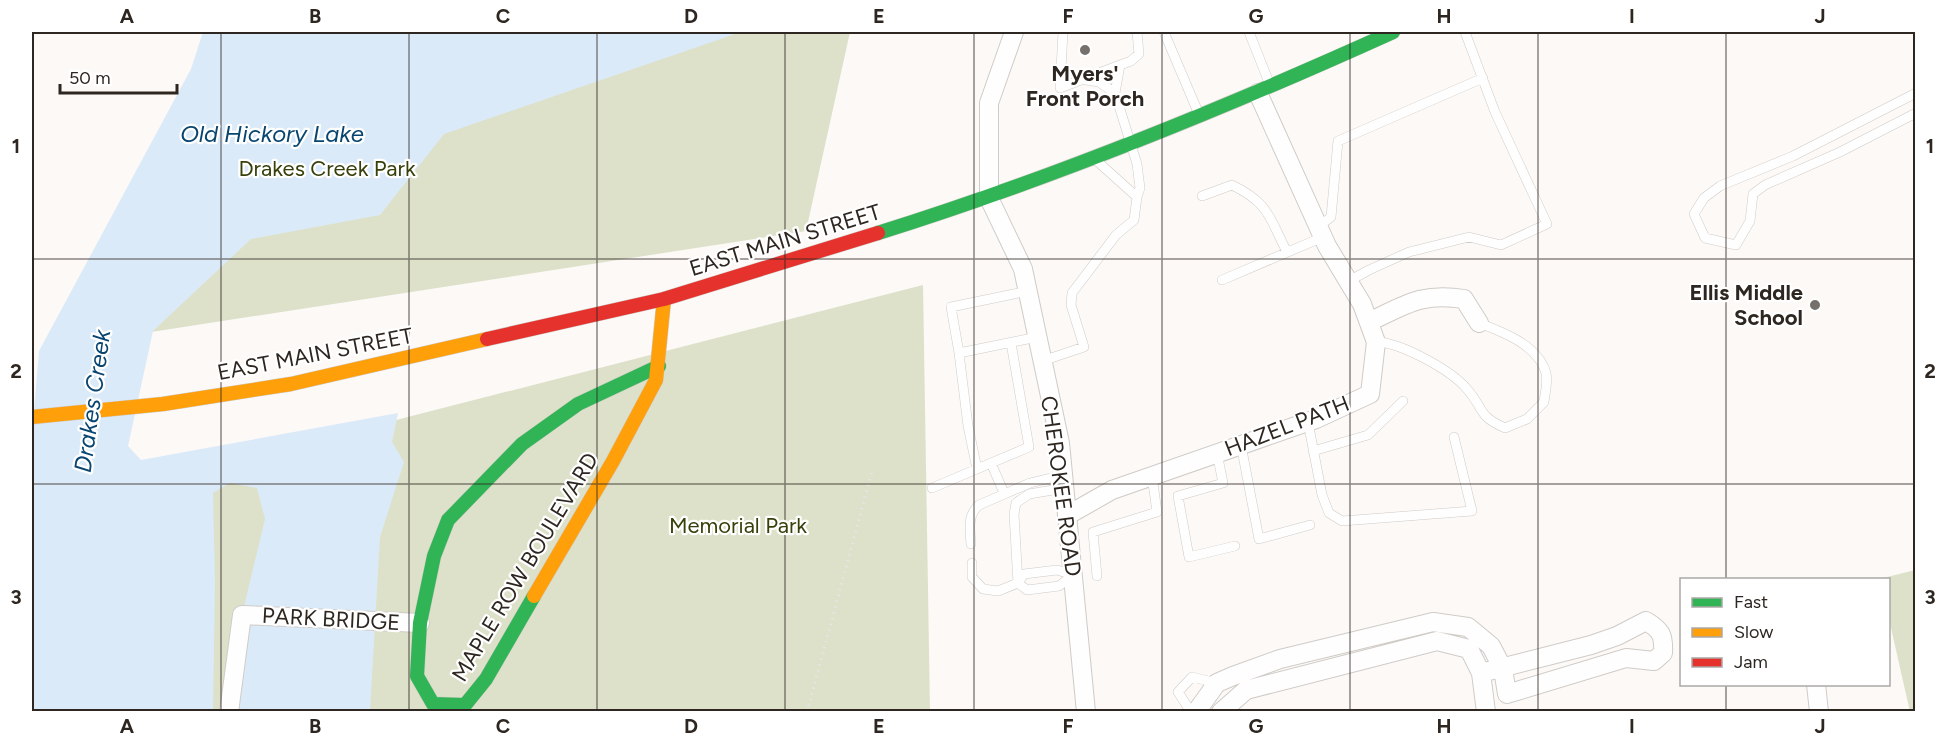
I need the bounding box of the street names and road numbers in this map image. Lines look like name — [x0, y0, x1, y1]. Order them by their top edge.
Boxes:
street label: EAST MAIN STREET — [686, 198, 884, 282]
street label: EAST MAIN STREET — [215, 322, 415, 386]
street label: HAZEL PATH — [1221, 390, 1353, 462]
street label: CHEROKEE ROAD — [1035, 394, 1087, 578]
street label: MAPLE ROW BOULEVARD — [446, 448, 604, 686]
street label: PARK BRIDGE — [261, 602, 401, 636]

